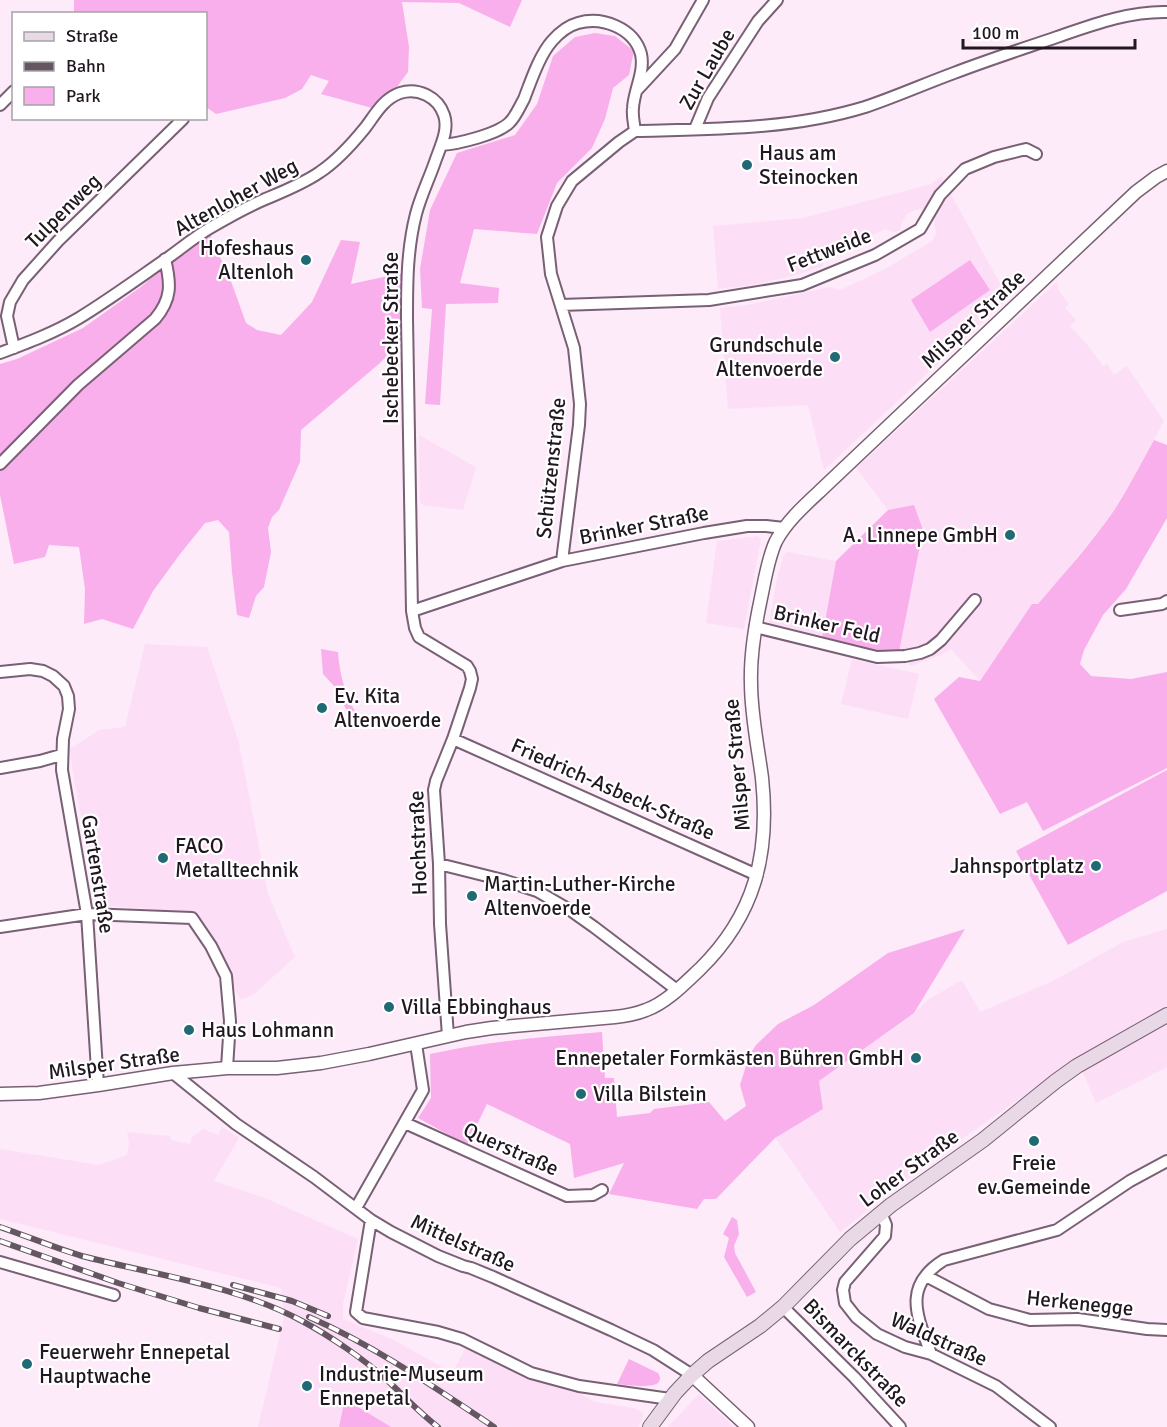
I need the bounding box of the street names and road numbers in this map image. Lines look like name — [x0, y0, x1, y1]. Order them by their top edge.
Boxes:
street label: Zur Laube — [673, 24, 741, 114]
street label: Altenloher Weg — [170, 152, 302, 242]
street label: Tulpenweg — [20, 168, 106, 254]
street label: Fettweide — [783, 222, 875, 278]
street label: Ischebecker Straße — [378, 252, 404, 424]
street label: Milsper Straße — [916, 264, 1030, 374]
street label: Schützenstraße — [531, 396, 571, 540]
street label: Brinker Straße — [577, 500, 711, 550]
street label: Brinker Feld — [771, 599, 883, 649]
street label: Milsper Straße — [718, 698, 756, 832]
street label: Friedrich-Asbeck-Straße — [507, 732, 719, 846]
street label: Hochstraße — [403, 790, 433, 896]
street label: Gartenstraße — [76, 813, 120, 935]
street label: Milsper Straße — [46, 1041, 182, 1085]
street label: Querstraße — [459, 1116, 563, 1182]
street label: Loher Straße — [854, 1123, 964, 1213]
street label: Mittelstraße — [406, 1208, 520, 1278]
street label: Herkenegge — [1025, 1284, 1135, 1322]
street label: Bismarckstraße — [798, 1293, 914, 1413]
street label: Waldstraße — [887, 1306, 991, 1372]

